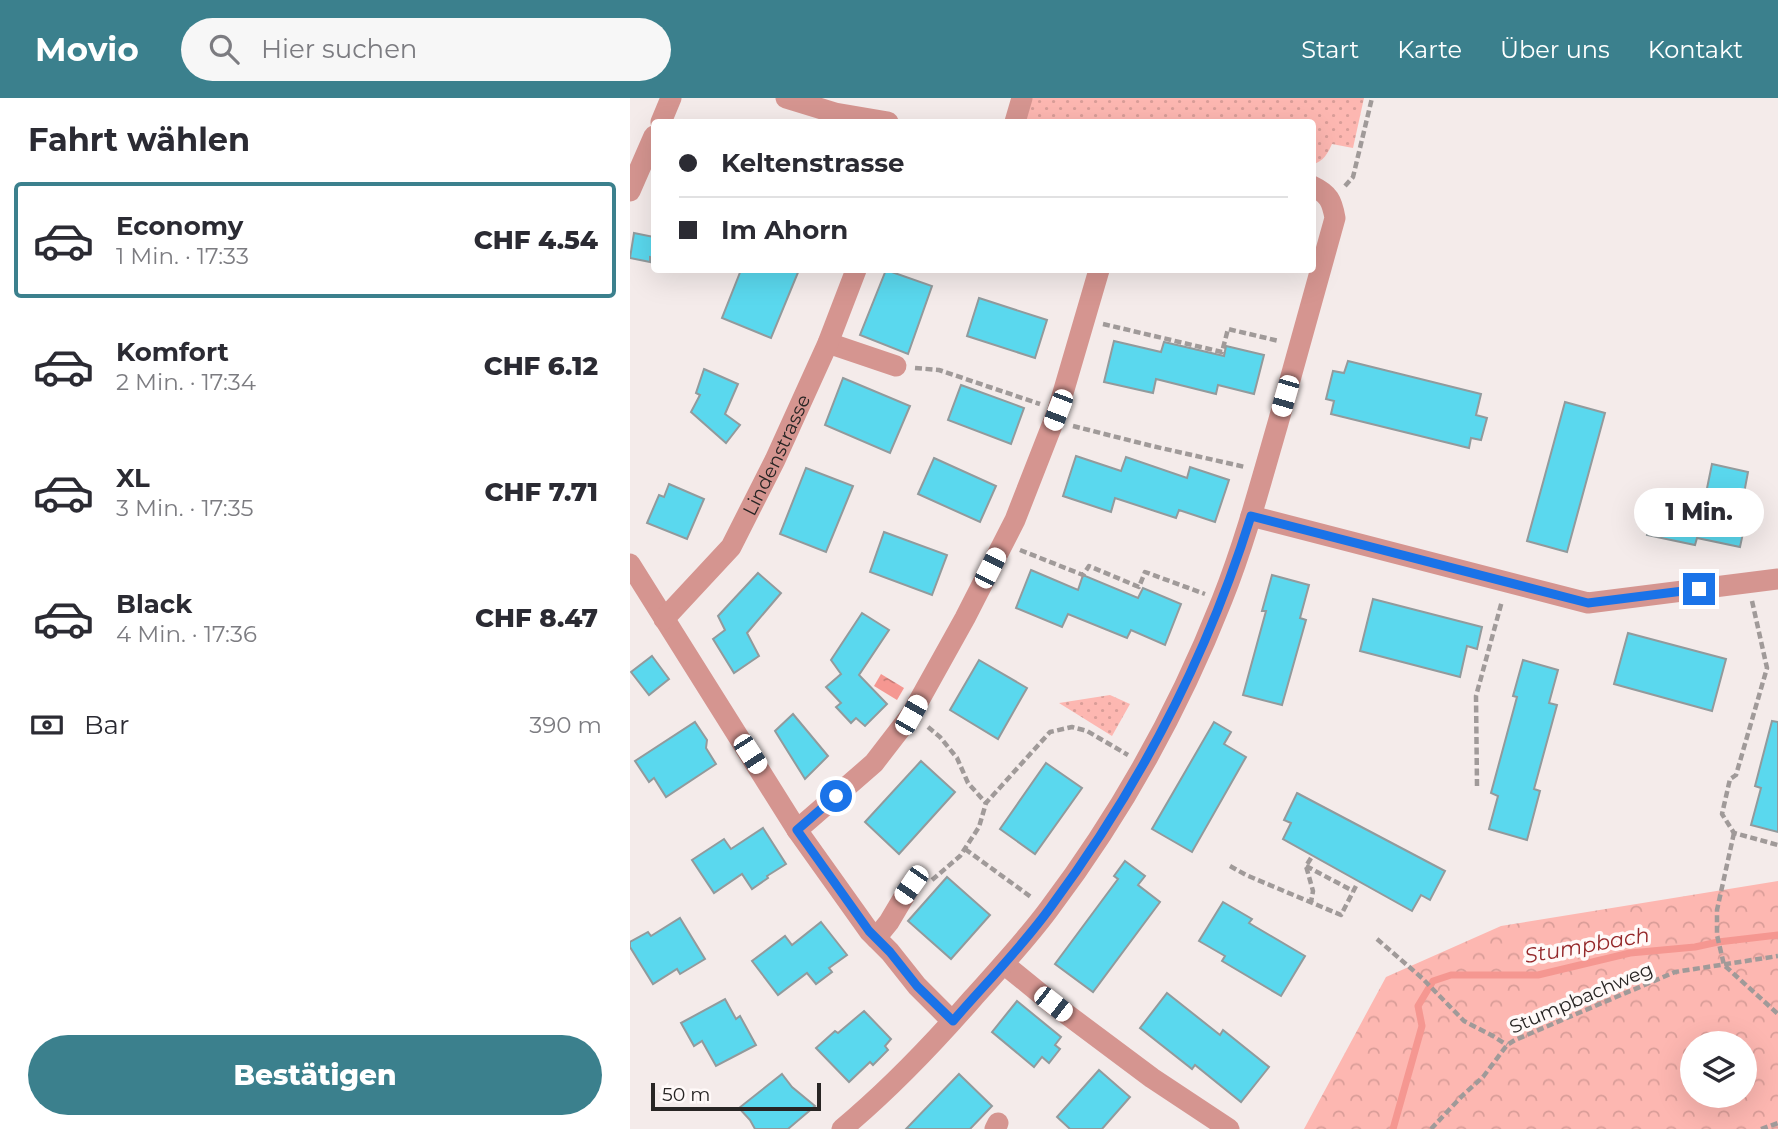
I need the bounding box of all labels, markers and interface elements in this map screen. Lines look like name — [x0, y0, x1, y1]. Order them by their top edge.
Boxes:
search box — [181, 18, 671, 81]
text: Movio — [35, 29, 139, 69]
icon: search — [205, 30, 243, 68]
text: Hier suchen — [261, 33, 417, 65]
text: Start — [1301, 35, 1359, 64]
text: Karte — [1397, 35, 1462, 64]
text: Über uns — [1500, 35, 1610, 64]
text: Kontakt — [1648, 35, 1743, 64]
text: Fahrt wählen — [28, 120, 250, 159]
text: Keltenstrasse — [721, 147, 905, 179]
icon: car — [32, 209, 95, 272]
text: Economy — [116, 210, 243, 242]
text: Im Ahorn — [721, 214, 848, 246]
text: CHF 4.54 — [474, 224, 598, 256]
text: 1 Min. · 17:33 — [116, 242, 249, 270]
icon: car — [32, 335, 95, 398]
text: Komfort — [116, 336, 229, 368]
text: CHF 6.12 — [484, 350, 598, 382]
text: 2 Min. · 17:34 — [116, 368, 256, 396]
car — [1270, 373, 1301, 419]
car — [1041, 387, 1076, 433]
street label: Lindenstrasse — [737, 391, 815, 519]
icon: car — [32, 461, 95, 524]
text: XL — [116, 462, 150, 494]
text: CHF 7.71 — [484, 476, 598, 508]
callout: 1 Min. — [1634, 488, 1764, 536]
text: 3 Min. · 17:35 — [116, 494, 253, 522]
text: 1 Min. — [1665, 498, 1733, 526]
car — [972, 545, 1009, 591]
route end — [1683, 573, 1715, 605]
icon: car — [32, 587, 95, 650]
text: Black — [116, 588, 192, 620]
text: CHF 8.47 — [475, 602, 598, 634]
text: 4 Min. · 17:36 — [116, 620, 257, 648]
car — [892, 692, 931, 738]
icon: cash — [28, 706, 66, 744]
text: Bar — [84, 709, 129, 741]
text: 390 m — [529, 711, 602, 739]
car — [730, 731, 771, 777]
route start — [820, 780, 852, 812]
car — [891, 862, 932, 908]
water label: Stumpbach — [1523, 922, 1651, 968]
street label: Stumpbachweg — [1506, 957, 1656, 1039]
car — [1030, 983, 1077, 1025]
map controls — [1680, 1031, 1757, 1108]
button: layers — [1680, 1031, 1757, 1108]
button: Bestätigen — [28, 1035, 602, 1115]
scale bar — [651, 1080, 821, 1112]
text: 50 m — [662, 1083, 710, 1106]

